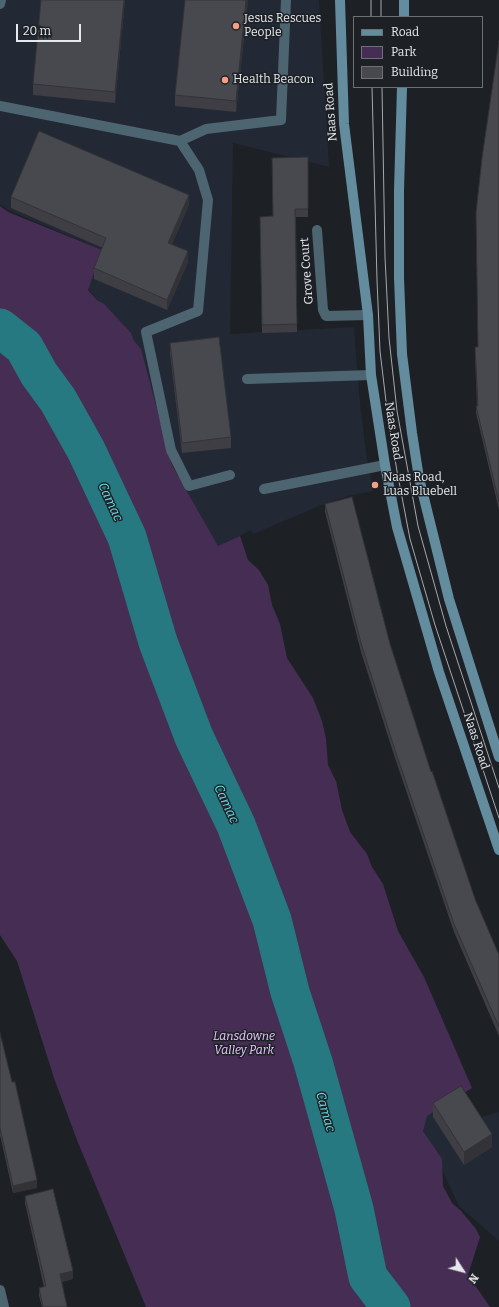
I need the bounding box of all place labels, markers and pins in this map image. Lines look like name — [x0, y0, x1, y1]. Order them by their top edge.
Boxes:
place label: Jesus Rescues People — [244, 12, 321, 40]
marker: Jesus Rescues People — [231, 21, 241, 31]
place label: Health Beacon — [233, 73, 314, 87]
marker: Health Beacon — [220, 75, 230, 85]
place label: Naas Road, Luas Bluebell — [383, 471, 457, 499]
marker: Naas Road, Luas Bluebell — [370, 480, 380, 490]

